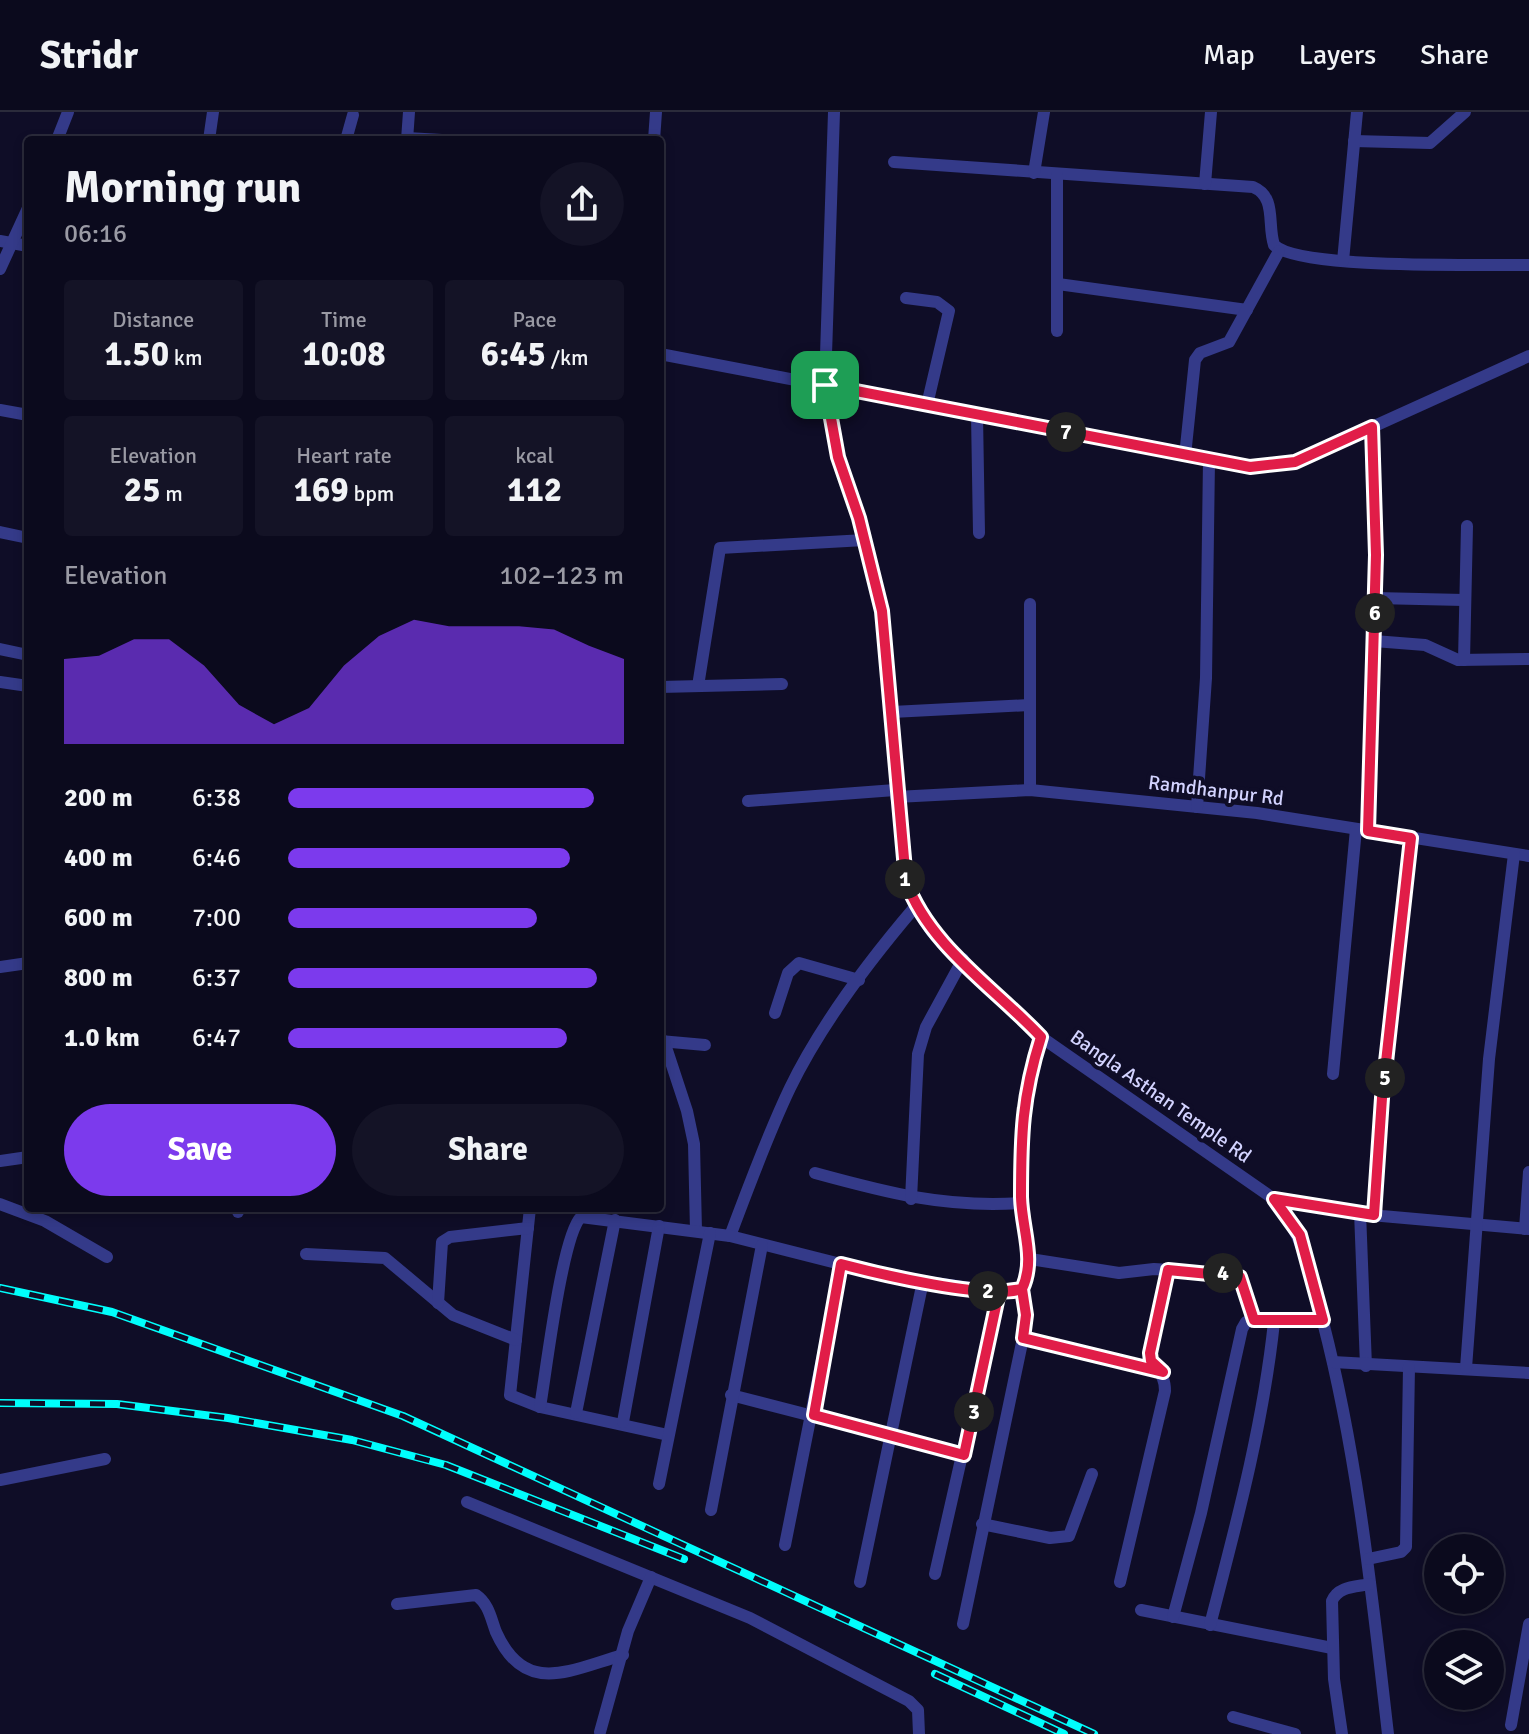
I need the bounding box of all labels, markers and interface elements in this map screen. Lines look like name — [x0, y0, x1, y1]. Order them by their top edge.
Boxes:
text: Stridr — [40, 32, 138, 79]
text: Map — [1203, 38, 1255, 72]
text: Layers — [1299, 38, 1376, 72]
text: Share — [1420, 38, 1489, 72]
text: Morning run — [64, 161, 301, 215]
button: share — [540, 162, 624, 246]
text: 06:16 — [64, 218, 127, 250]
text: Distance — [112, 306, 194, 333]
text: Time — [321, 306, 367, 333]
text: Pace — [513, 306, 557, 333]
text: 1.50 — [104, 333, 169, 375]
text: 10:08 — [302, 333, 386, 375]
text: 6:45 — [481, 333, 546, 375]
text: km — [169, 344, 202, 371]
text: /km — [546, 344, 589, 371]
pin — [791, 351, 859, 419]
icon: arrive — [803, 363, 847, 407]
pin: 7 — [1046, 412, 1086, 452]
text: 7 — [1060, 418, 1072, 445]
text: Elevation — [110, 442, 197, 469]
text: Heart rate — [296, 442, 392, 469]
text: kcal — [515, 442, 554, 469]
text: 25 — [124, 469, 161, 511]
text: 169 — [294, 469, 349, 511]
text: 112 — [507, 469, 562, 511]
text: m — [161, 480, 183, 507]
text: bpm — [349, 480, 394, 507]
text: Elevation — [64, 560, 168, 592]
text: 102–123 m — [500, 560, 624, 592]
pin: 6 — [1355, 593, 1395, 633]
text: 6 — [1369, 599, 1381, 626]
street label: Ramdhanpur Rd — [1147, 770, 1285, 811]
text: 200 m — [64, 782, 133, 814]
text: 6:38 — [192, 782, 241, 814]
text: 400 m — [64, 842, 133, 874]
text: 6:46 — [192, 842, 241, 874]
pin: 1 — [885, 859, 925, 899]
text: 1 — [899, 865, 911, 892]
text: 600 m — [64, 902, 133, 934]
text: 7:00 — [192, 902, 241, 934]
text: 800 m — [64, 962, 133, 994]
text: 6:37 — [192, 962, 241, 994]
text: 1.0 km — [64, 1022, 140, 1054]
text: 6:47 — [192, 1022, 241, 1054]
street label: Bangla Asthan Temple Rd — [1065, 1024, 1256, 1168]
pin: 5 — [1365, 1058, 1405, 1098]
text: 5 — [1379, 1064, 1391, 1091]
button: Save — [64, 1104, 336, 1196]
button: Share — [352, 1104, 624, 1196]
pin: 4 — [1203, 1253, 1243, 1293]
text: 4 — [1217, 1259, 1229, 1286]
pin: 2 — [968, 1271, 1008, 1311]
text: 2 — [982, 1277, 994, 1304]
pin: 3 — [954, 1392, 994, 1432]
text: 3 — [968, 1398, 980, 1425]
map controls — [1424, 1534, 1504, 1710]
button: locate — [1424, 1534, 1504, 1614]
button: layers — [1424, 1630, 1504, 1710]

